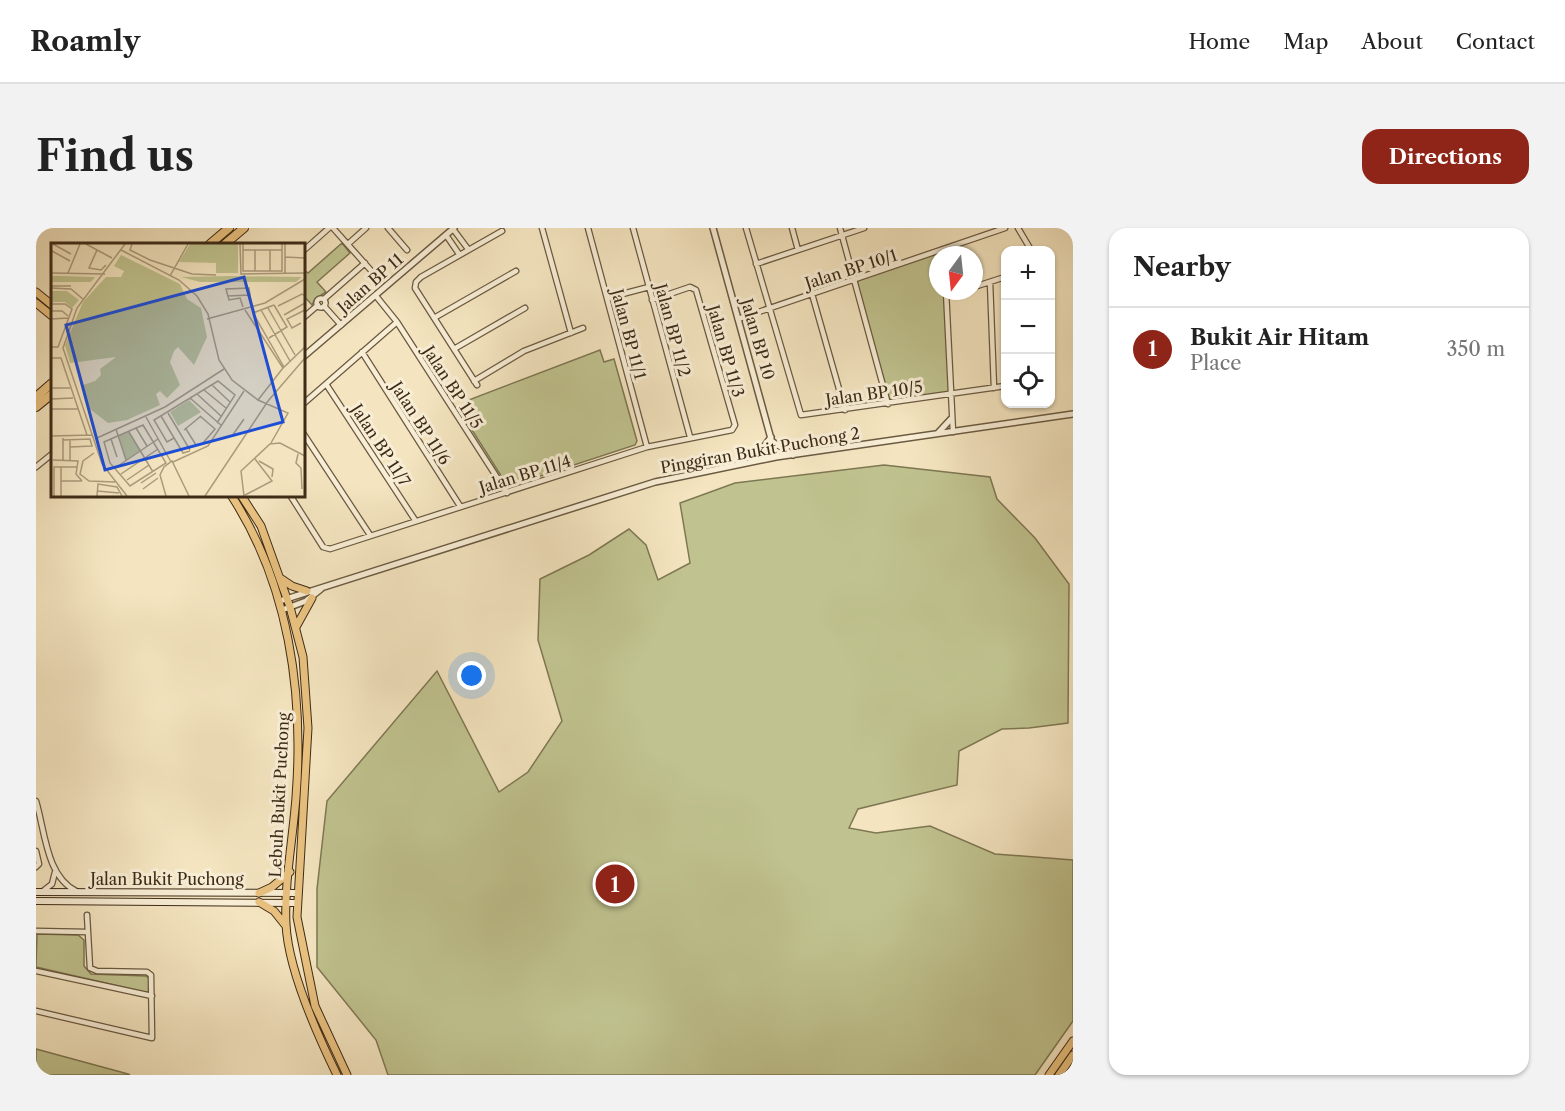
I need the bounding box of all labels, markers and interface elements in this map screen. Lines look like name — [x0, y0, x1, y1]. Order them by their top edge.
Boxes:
text: Roamly — [30, 24, 140, 58]
text: Home — [1189, 29, 1250, 54]
text: Map — [1283, 29, 1328, 54]
text: About — [1361, 29, 1423, 54]
text: Contact — [1456, 29, 1535, 54]
button: Directions — [1362, 129, 1529, 184]
text: Find us — [36, 130, 194, 182]
inset map — [51, 243, 304, 496]
street label: Jalan BP 10/1 — [799, 245, 900, 294]
north arrow — [929, 246, 983, 300]
map controls — [1001, 246, 1055, 408]
button: + — [1001, 246, 1055, 300]
street label: Jalan BP 11 — [331, 249, 407, 319]
text: Nearby — [1133, 251, 1231, 283]
street label: Jalan BP 11/2 — [650, 278, 695, 379]
street label: Jalan BP 11/1 — [607, 284, 651, 382]
street label: Jalan BP 10 — [736, 293, 779, 382]
street label: Jalan BP 11/3 — [702, 300, 749, 399]
button: − — [1001, 300, 1055, 354]
text: Bukit Air Hitam — [1190, 324, 1369, 351]
text: 1 — [1148, 337, 1157, 361]
text: 350 m — [1447, 337, 1505, 361]
street label: Jalan BP 11/5 — [417, 339, 487, 432]
text: Place — [1190, 351, 1241, 375]
button: locate — [1001, 354, 1055, 408]
street label: Jalan BP 11/6 — [385, 375, 455, 468]
street label: Jalan BP 10/5 — [821, 376, 924, 410]
street label: Jalan BP 11/7 — [345, 398, 415, 490]
street label: Pinggiran Bukit Puchong 2 — [659, 423, 861, 477]
street label: Jalan BP 11/4 — [474, 451, 573, 498]
your location — [457, 661, 486, 690]
street label: Lebuh Bukit Puchong — [265, 711, 293, 878]
pin: 1 — [596, 862, 634, 906]
street label: Jalan Bukit Puchong — [87, 869, 244, 889]

